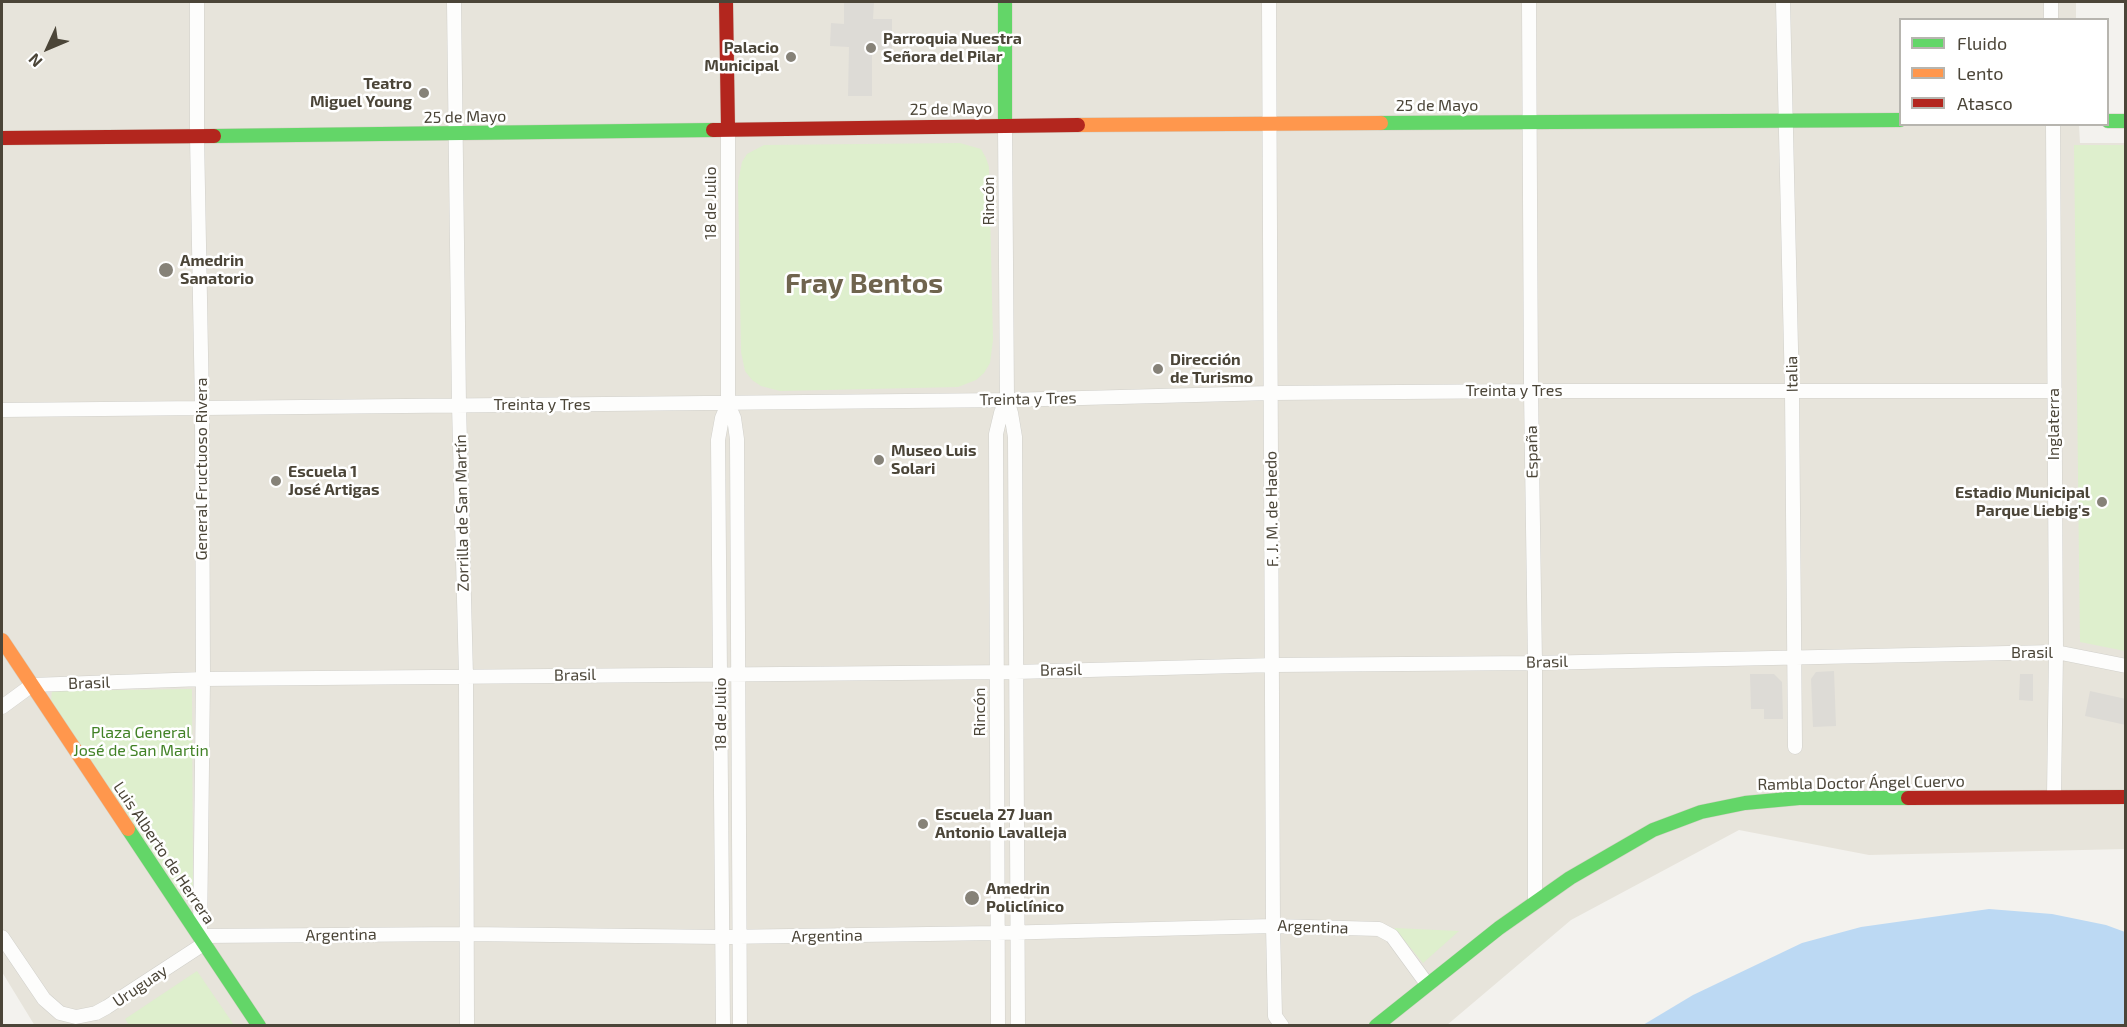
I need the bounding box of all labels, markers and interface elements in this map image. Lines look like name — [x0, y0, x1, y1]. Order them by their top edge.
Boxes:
north arrow — [18, 18, 78, 78]
legend — [1899, 18, 2109, 126]
place label: Parroquia Nuestra Señora del Pilar — [883, 29, 1022, 67]
text: Fluido — [1957, 32, 2007, 54]
place label: Palacio Municipal — [704, 38, 779, 76]
marker: Parroquia Nuestra Señora del Pilar — [864, 41, 878, 55]
text: N — [24, 50, 46, 72]
marker: Palacio Municipal — [784, 50, 798, 64]
text: Lento — [1957, 62, 2003, 84]
place label: Teatro Miguel Young — [310, 74, 412, 112]
marker: Teatro Miguel Young — [417, 86, 431, 100]
text: Atasco — [1957, 92, 2013, 114]
street label: 25 de Mayo — [1396, 96, 1478, 116]
street label: 25 de Mayo — [909, 99, 993, 119]
street label: 25 de Mayo — [423, 107, 507, 127]
street label: 18 de Julio — [701, 166, 721, 240]
street label: Rincón — [979, 176, 999, 226]
place label: Amedrin Sanatorio — [180, 251, 254, 289]
marker: Amedrin Sanatorio — [157, 261, 175, 279]
district label: Fray Bentos — [785, 267, 943, 301]
place label: Dirección de Turismo — [1170, 350, 1253, 388]
street label: Italia — [1782, 356, 1802, 392]
marker: Dirección de Turismo — [1151, 362, 1165, 376]
street label: General Fructuoso Rivera — [192, 378, 212, 560]
street label: Treinta y Tres — [1465, 381, 1563, 401]
street label: Inglaterra — [2044, 388, 2064, 460]
street label: Treinta y Tres — [979, 389, 1077, 409]
street label: Treinta y Tres — [493, 395, 591, 415]
street label: España — [1522, 425, 1542, 479]
street label: Zorrilla de San Martín — [451, 434, 473, 592]
place label: Museo Luis Solari — [891, 441, 977, 479]
street label: F. J. M. de Haedo — [1261, 451, 1283, 567]
marker: Museo Luis Solari — [872, 453, 886, 467]
place label: Escuela 1 José Artigas — [288, 462, 379, 500]
marker: Escuela 1 José Artigas — [269, 474, 283, 488]
place label: Estadio Municipal Parque Liebig's — [1955, 483, 2090, 521]
marker: Estadio Municipal Parque Liebig's — [2095, 495, 2109, 509]
street label: Brasil — [2011, 643, 2053, 663]
street label: Brasil — [1526, 652, 1568, 672]
street label: Brasil — [1040, 660, 1082, 680]
street label: Brasil — [554, 665, 596, 685]
street label: Brasil — [68, 673, 110, 693]
street label: 18 de Julio — [711, 677, 731, 751]
street label: Rincón — [970, 687, 990, 737]
park label: Plaza General José de San Martin — [73, 723, 209, 761]
street label: Rambla Doctor Ángel Cuervo — [1757, 772, 1965, 794]
street label: Luis Alberto de Herrera — [109, 778, 219, 928]
place label: Escuela 27 Juan Antonio Lavalleja — [935, 805, 1067, 843]
marker: Escuela 27 Juan Antonio Lavalleja — [916, 817, 930, 831]
place label: Amedrin Policlínico — [986, 879, 1064, 917]
marker: Amedrin Policlínico — [963, 889, 981, 907]
street label: Argentina — [1277, 916, 1349, 938]
street label: Argentina — [305, 925, 377, 945]
street label: Argentina — [791, 926, 863, 946]
street label: Uruguay — [109, 961, 171, 1011]

